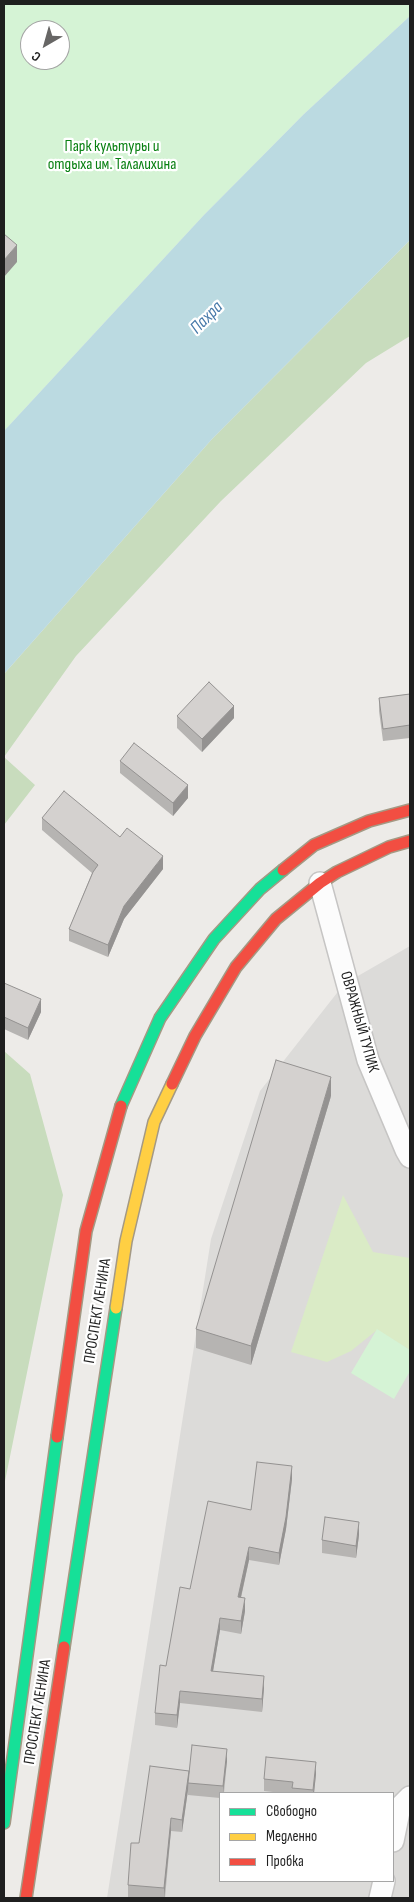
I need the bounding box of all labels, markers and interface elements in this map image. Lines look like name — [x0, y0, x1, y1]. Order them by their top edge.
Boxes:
north arrow — [20, 20, 70, 70]
text: С — [28, 48, 44, 65]
park label: Парк культуры и отдыха им. Талалихина — [48, 137, 176, 175]
water label: Пахра — [186, 297, 228, 339]
street label: ОВРАЖНЫЙ ТУПИК — [335, 969, 383, 1075]
street label: ПРОСПЕКТ ЛЕНИНА — [80, 1257, 116, 1365]
street label: ПРОСПЕКТ ЛЕНИНА — [20, 1658, 56, 1766]
legend — [219, 1792, 394, 1882]
text: Свободно — [266, 1802, 317, 1821]
text: Медленно — [266, 1827, 317, 1846]
text: Пробка — [266, 1852, 304, 1871]

